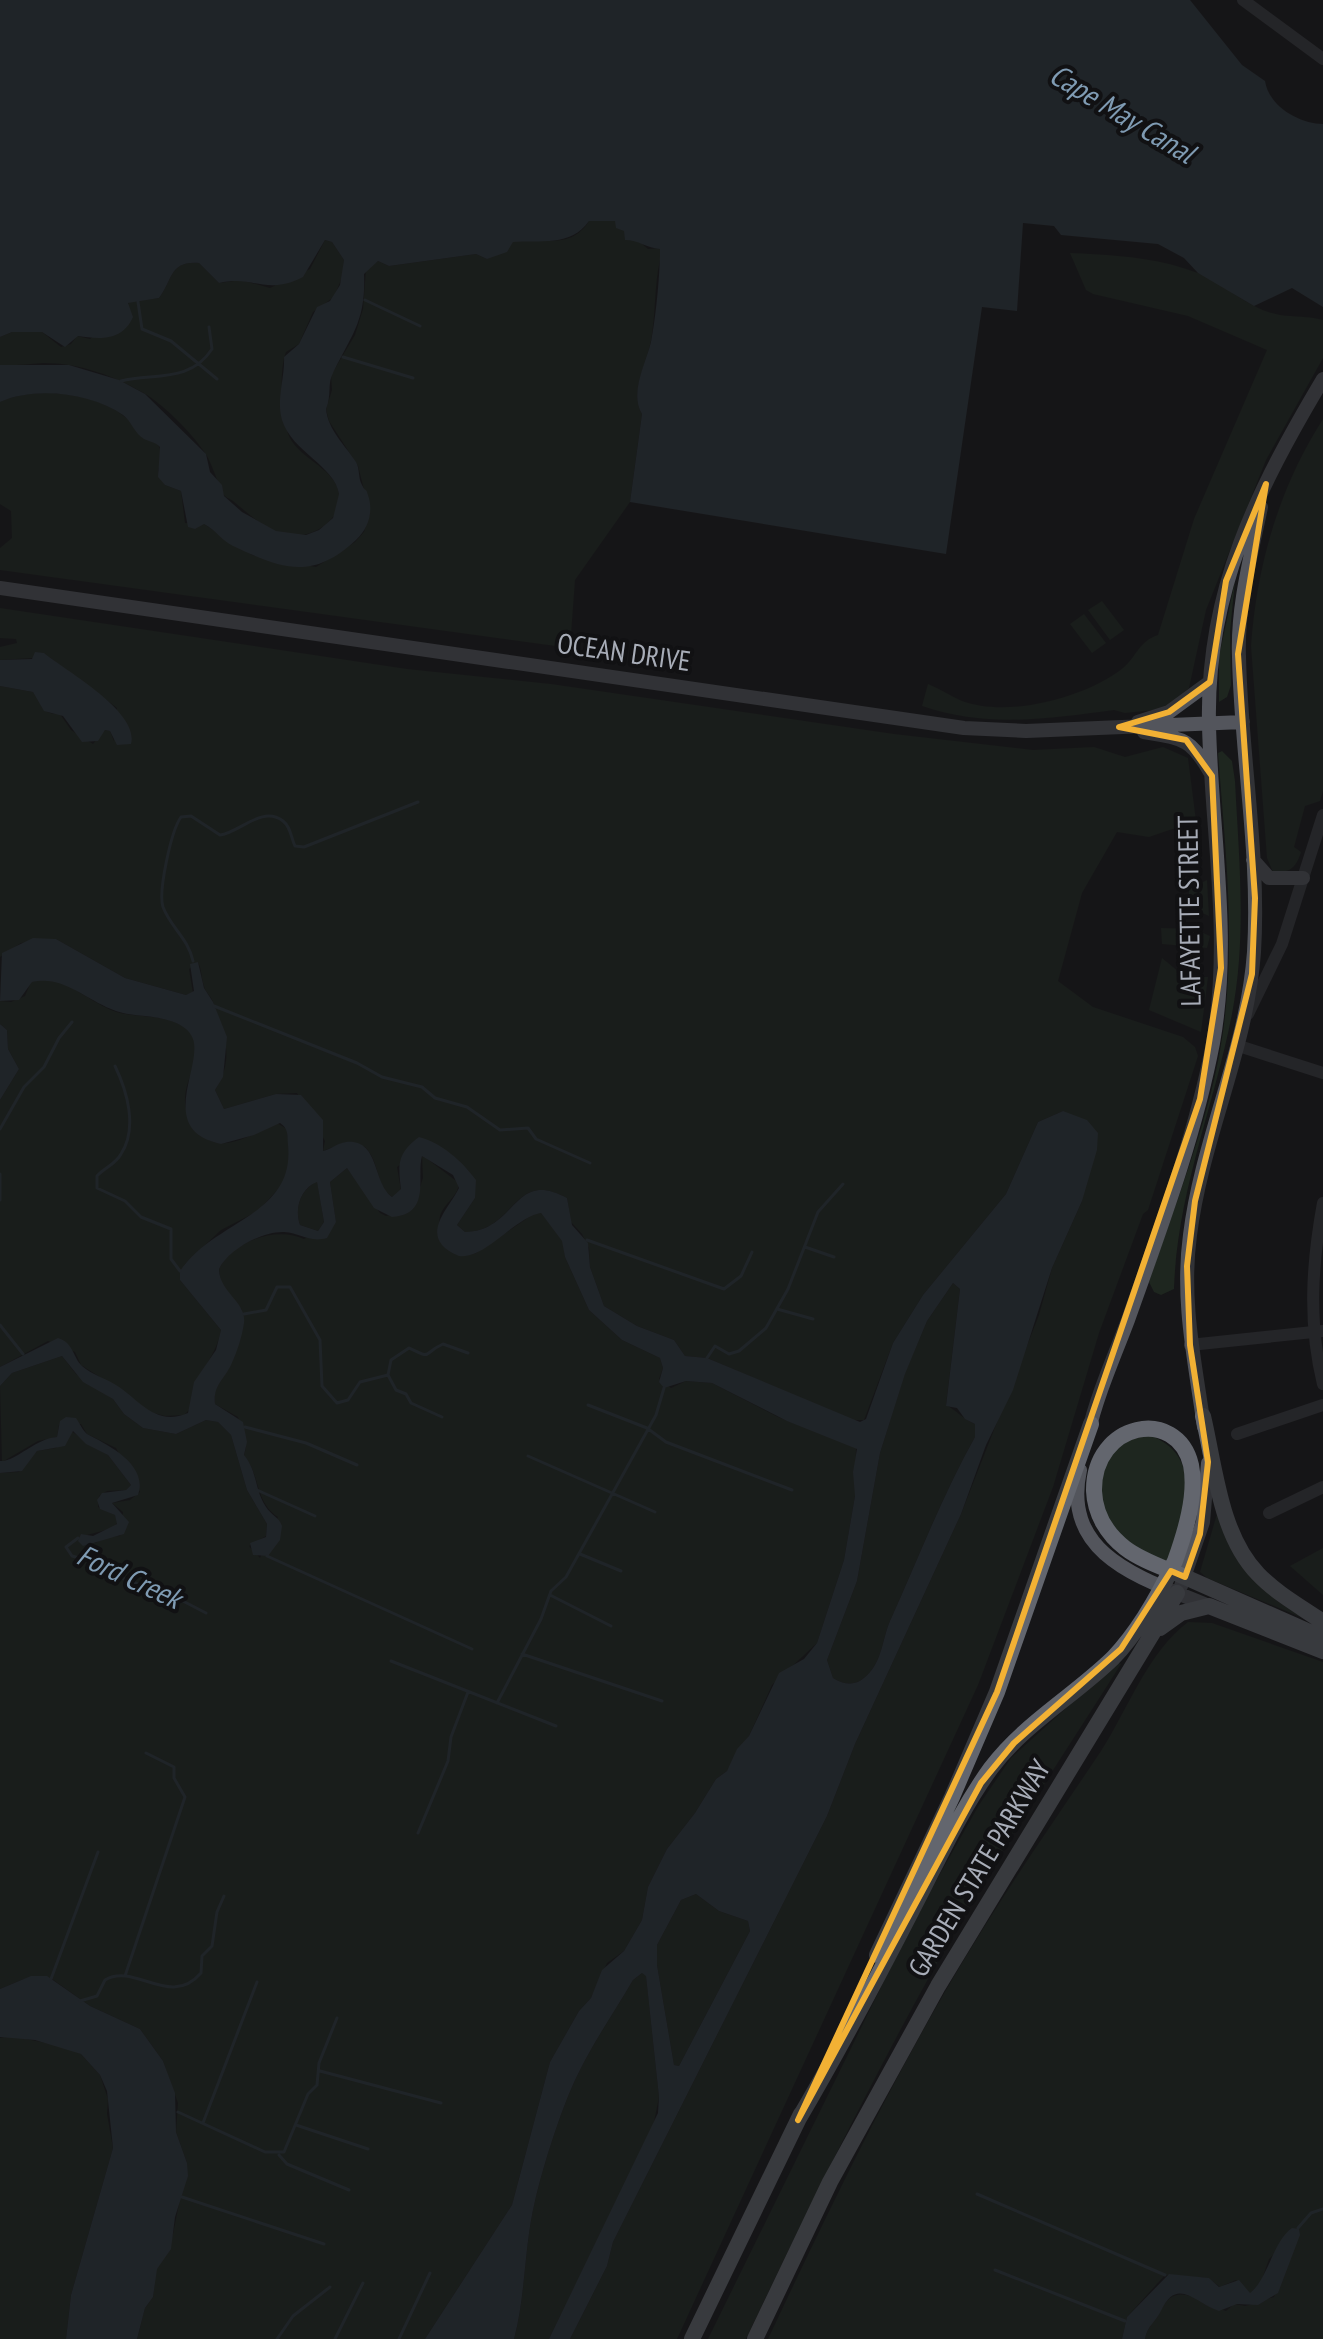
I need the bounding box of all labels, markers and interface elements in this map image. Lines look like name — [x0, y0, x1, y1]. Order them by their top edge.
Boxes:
water label: Cape May Canal — [1043, 54, 1205, 173]
street label: OCEAN DRIVE — [555, 624, 693, 679]
street label: LAFAYETTE STREET — [1168, 815, 1209, 1007]
water label: Ford Creek — [71, 1535, 191, 1618]
street label: GARDEN STATE PARKWAY — [899, 1752, 1058, 1983]

